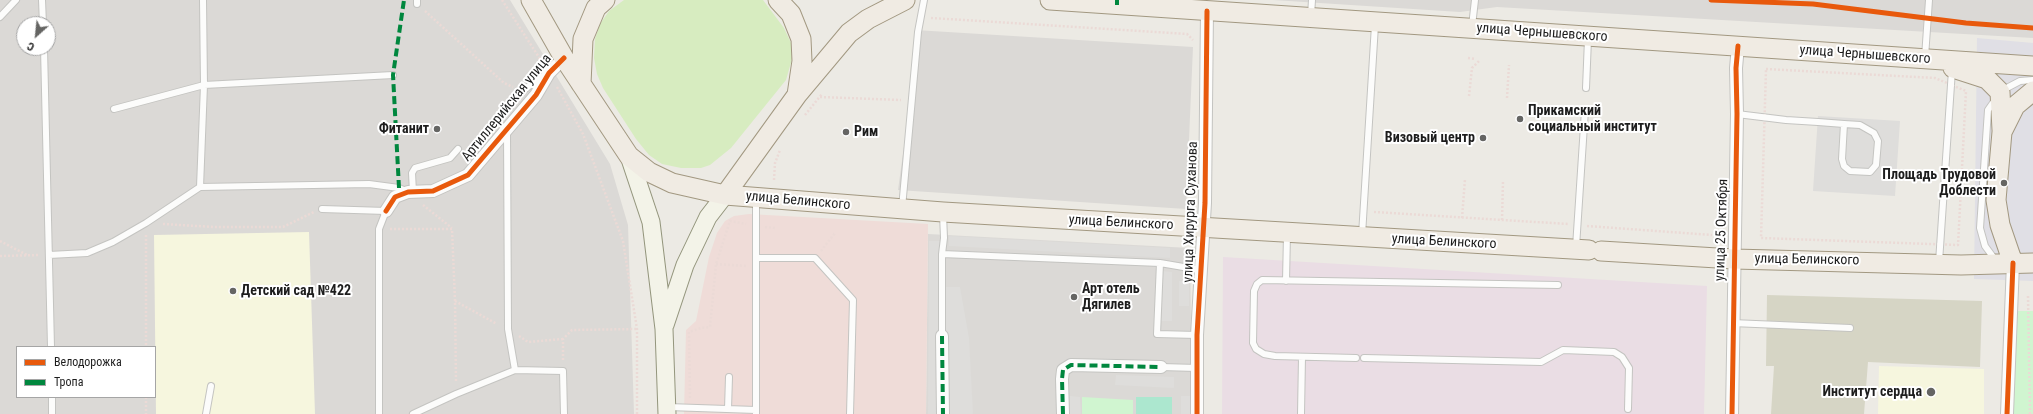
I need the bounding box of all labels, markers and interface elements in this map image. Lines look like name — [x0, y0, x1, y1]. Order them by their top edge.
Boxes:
north arrow — [16, 16, 56, 56]
street label: улица Чернышевского — [1476, 20, 1608, 46]
text: С — [25, 39, 37, 53]
street label: улица Чернышевского — [1799, 42, 1931, 68]
street label: Артиллерийская улица — [459, 51, 555, 165]
place label: Прикамский социальный институт — [1528, 103, 1657, 136]
marker: Прикамский социальный институт — [1515, 114, 1525, 124]
place label: Фитанит — [379, 121, 429, 137]
marker: Фитанит — [432, 124, 442, 134]
place label: Рим — [854, 124, 878, 140]
marker: Рим — [841, 127, 851, 137]
place label: Визовый центр — [1385, 130, 1475, 146]
marker: Визовый центр — [1478, 133, 1488, 143]
street label: улица Хирурга Суханова — [1180, 141, 1202, 283]
place label: Площадь Трудовой Доблести — [1882, 167, 1996, 200]
marker: Площадь Трудовой Доблести — [1999, 178, 2009, 188]
street label: улица 25 Октября — [1712, 179, 1732, 281]
street label: улица Белинского — [745, 188, 851, 214]
street label: улица Белинского — [1068, 212, 1174, 234]
street label: улица Белинского — [1391, 231, 1497, 253]
street label: улица Белинского — [1754, 251, 1860, 269]
place label: Арт отель Дягилев — [1082, 281, 1140, 314]
place label: Детский сад №422 — [241, 283, 351, 299]
marker: Детский сад №422 — [228, 286, 238, 296]
marker: Арт отель Дягилев — [1069, 292, 1079, 302]
legend — [16, 346, 156, 398]
text: Велодорожка — [54, 355, 122, 369]
text: Тропа — [54, 375, 83, 389]
place label: Институт сердца — [1823, 384, 1922, 400]
marker: Институт сердца — [1925, 386, 1937, 398]

